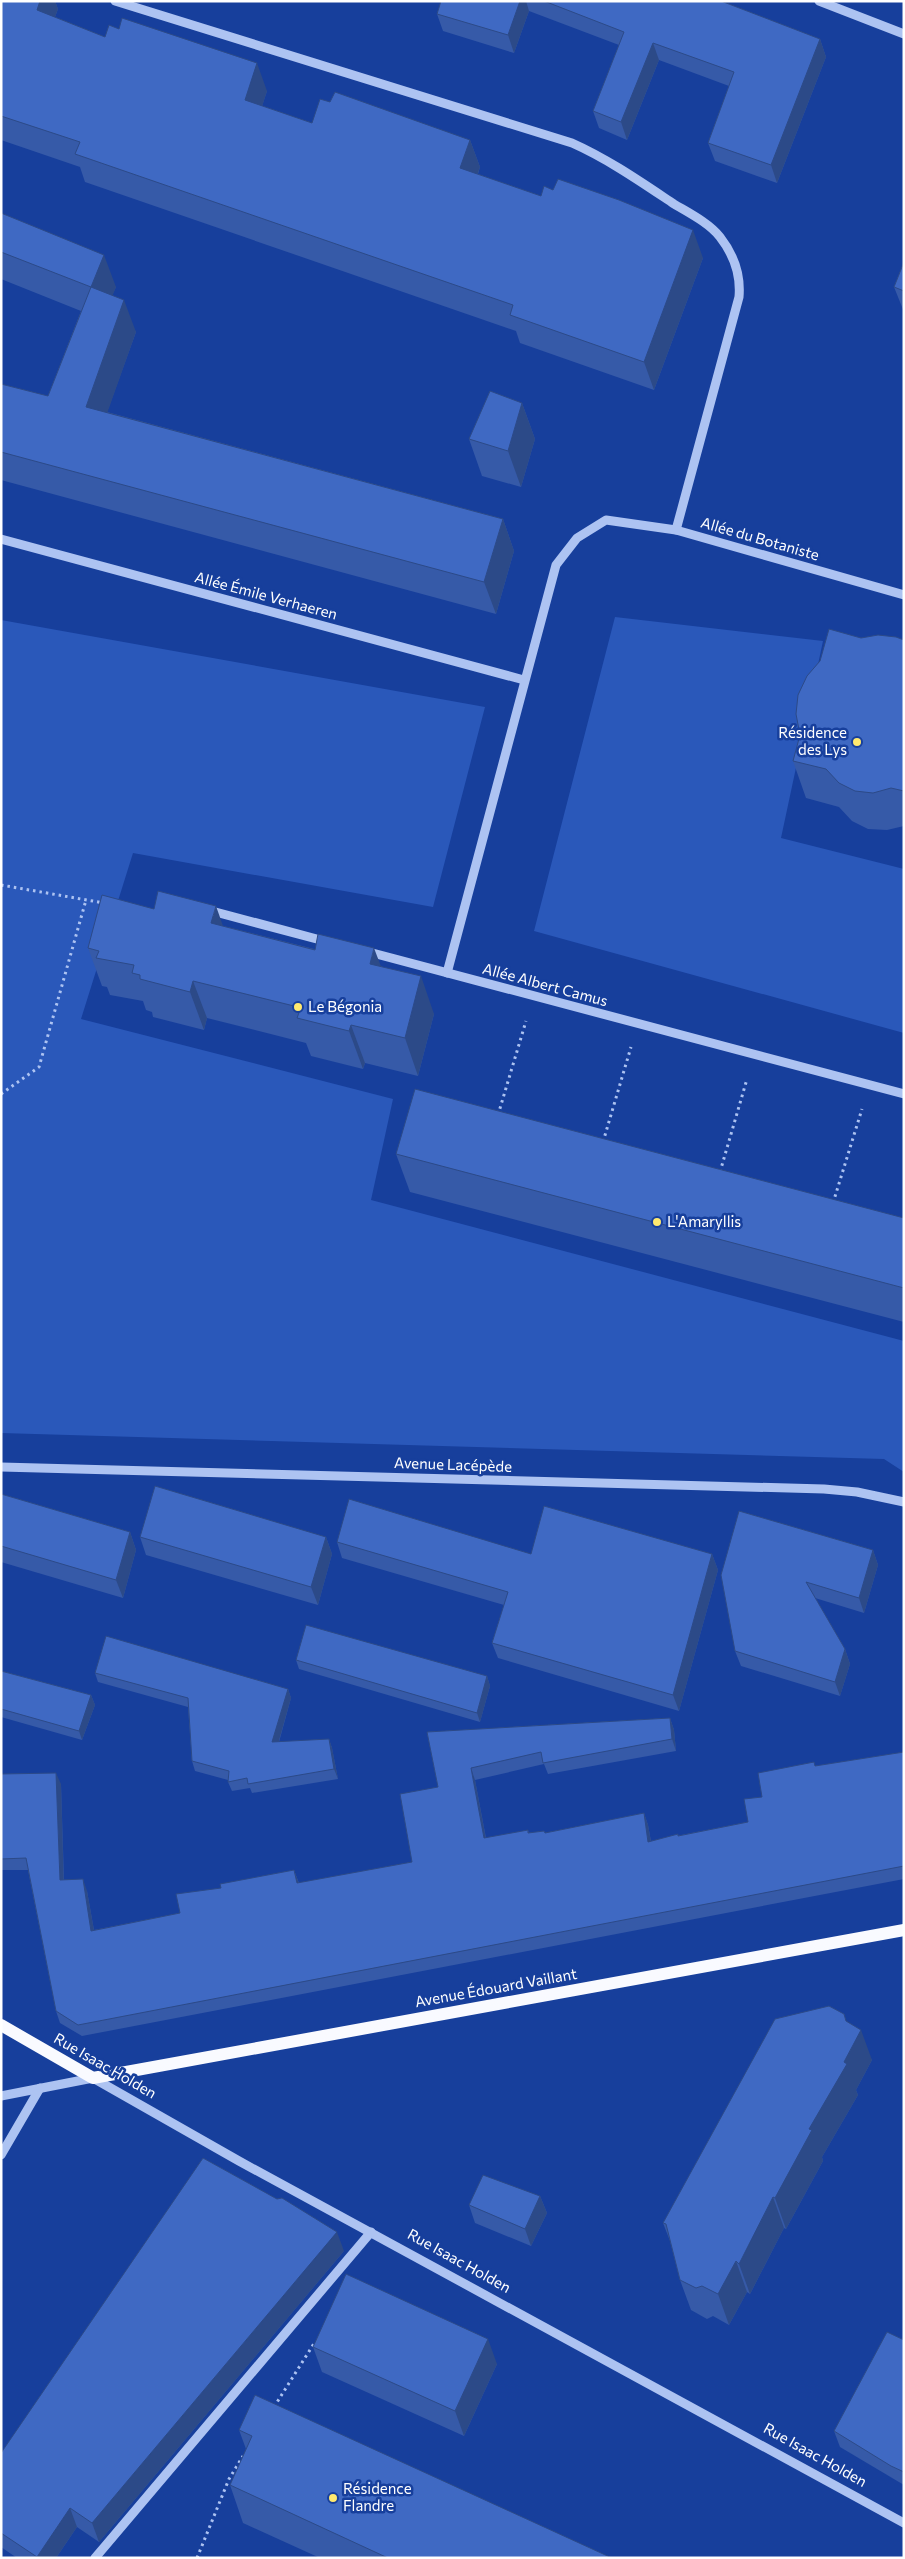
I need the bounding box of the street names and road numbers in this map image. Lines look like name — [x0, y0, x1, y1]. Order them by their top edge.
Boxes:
street label: Allée du Botaniste — [699, 513, 822, 564]
street label: Allée Émile Verhaeren — [193, 566, 340, 623]
street label: Allée Albert Camus — [481, 959, 610, 1009]
street label: Avenue Lacépède — [394, 1453, 512, 1475]
street label: Avenue Édouard Vaillant — [413, 1963, 578, 2010]
street label: Rue Isaac Holden — [51, 2029, 160, 2102]
street label: Rue Isaac Holden — [405, 2224, 514, 2296]
street label: Rue Isaac Holden — [761, 2418, 870, 2490]

